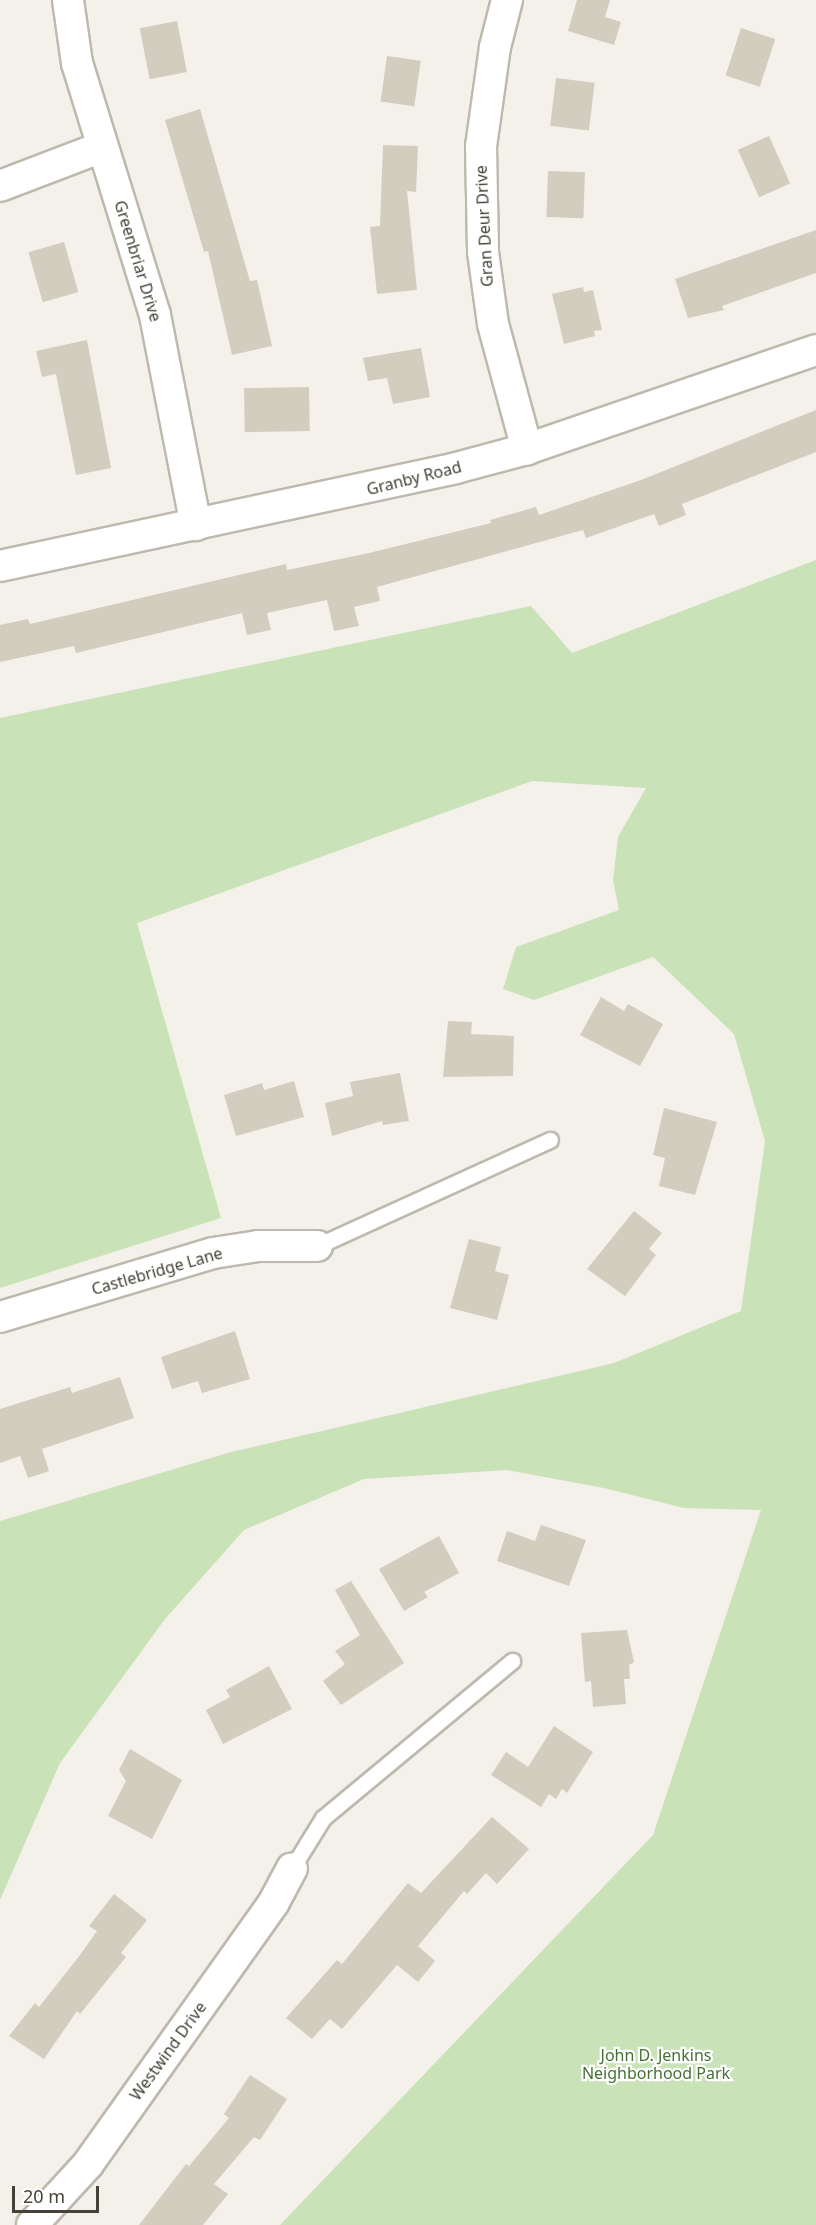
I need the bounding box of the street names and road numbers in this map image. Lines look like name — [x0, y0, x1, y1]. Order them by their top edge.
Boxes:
street label: Gran Deur Drive — [471, 165, 497, 287]
street label: Greenbriar Drive — [110, 198, 166, 324]
street label: Granby Road — [365, 457, 463, 499]
street label: Castlebridge Lane — [89, 1243, 225, 1299]
street label: Westwind Drive — [126, 1998, 210, 2104]

